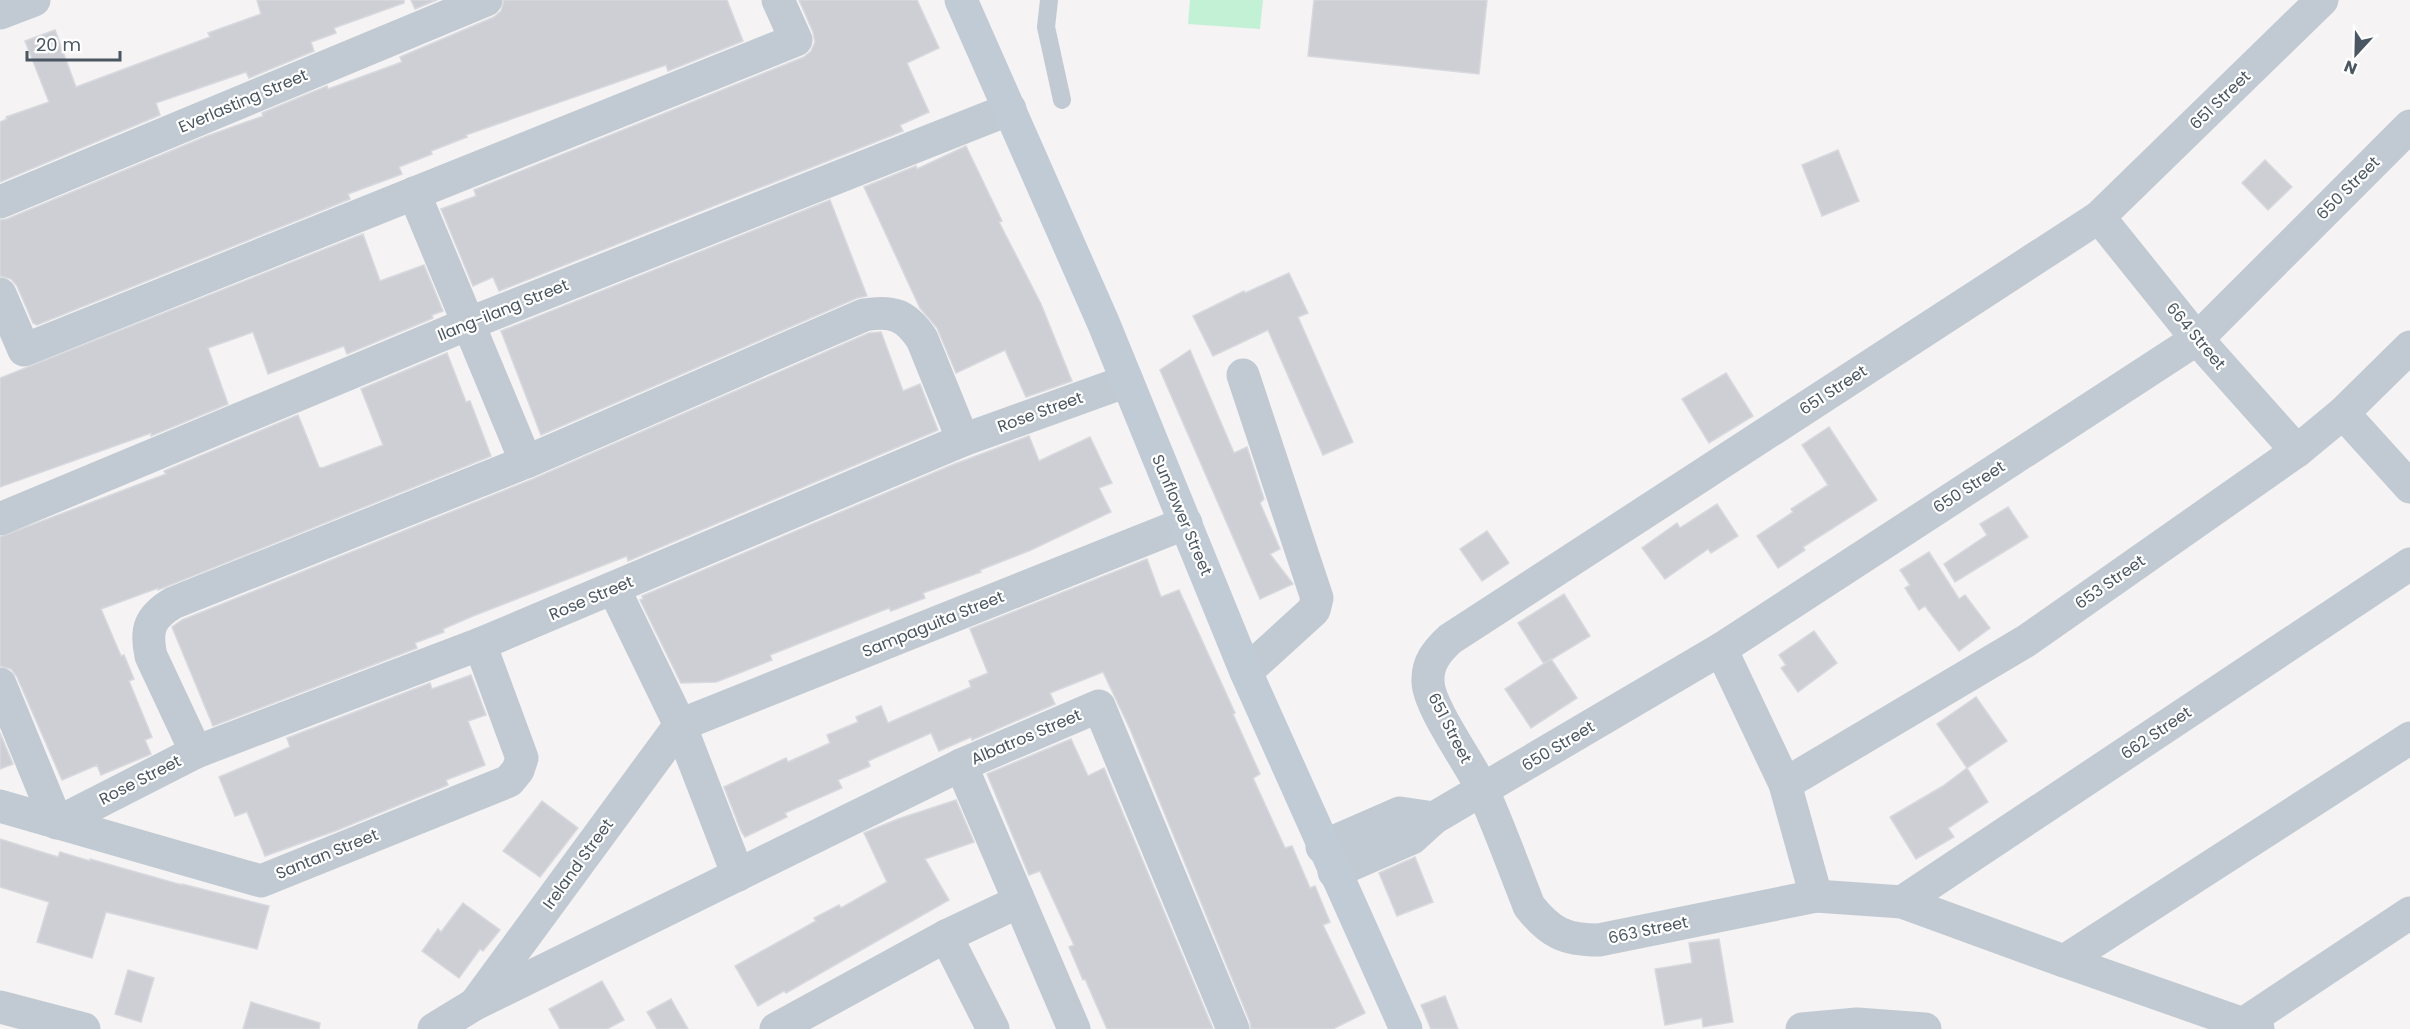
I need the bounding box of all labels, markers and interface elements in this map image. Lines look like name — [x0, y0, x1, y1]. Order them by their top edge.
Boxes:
scale bar — [27, 24, 120, 62]
north arrow — [2326, 24, 2386, 84]
text: 20 m — [36, 32, 81, 57]
text: N — [2341, 55, 2360, 80]
street label: Everlasting Street — [175, 63, 311, 139]
street label: 651 Street — [2185, 65, 2256, 135]
street label: 650 Street — [2311, 151, 2385, 225]
street label: Ilang-ilang Street — [434, 273, 572, 347]
street label: 664 Street — [2161, 297, 2231, 375]
street label: 651 Street — [1795, 359, 1871, 420]
street label: Rose Street — [994, 386, 1086, 438]
street label: Sunflower Street — [1146, 451, 1218, 579]
street label: 650 Street — [1929, 455, 2010, 519]
street label: 653 Street — [2070, 549, 2150, 615]
street label: Rose Street — [545, 570, 637, 626]
street label: Sampaguita Street — [859, 585, 1008, 663]
street label: 651 Street — [1422, 689, 1478, 767]
street label: 662 Street — [2116, 701, 2196, 765]
street label: Albatros Street — [967, 703, 1085, 771]
street label: 650 Street — [1517, 715, 1599, 777]
street label: Rose Street — [95, 749, 185, 811]
street label: Ireland Street — [537, 814, 619, 914]
street label: Santan Street — [272, 823, 382, 885]
street label: 663 Street — [1606, 910, 1690, 950]

